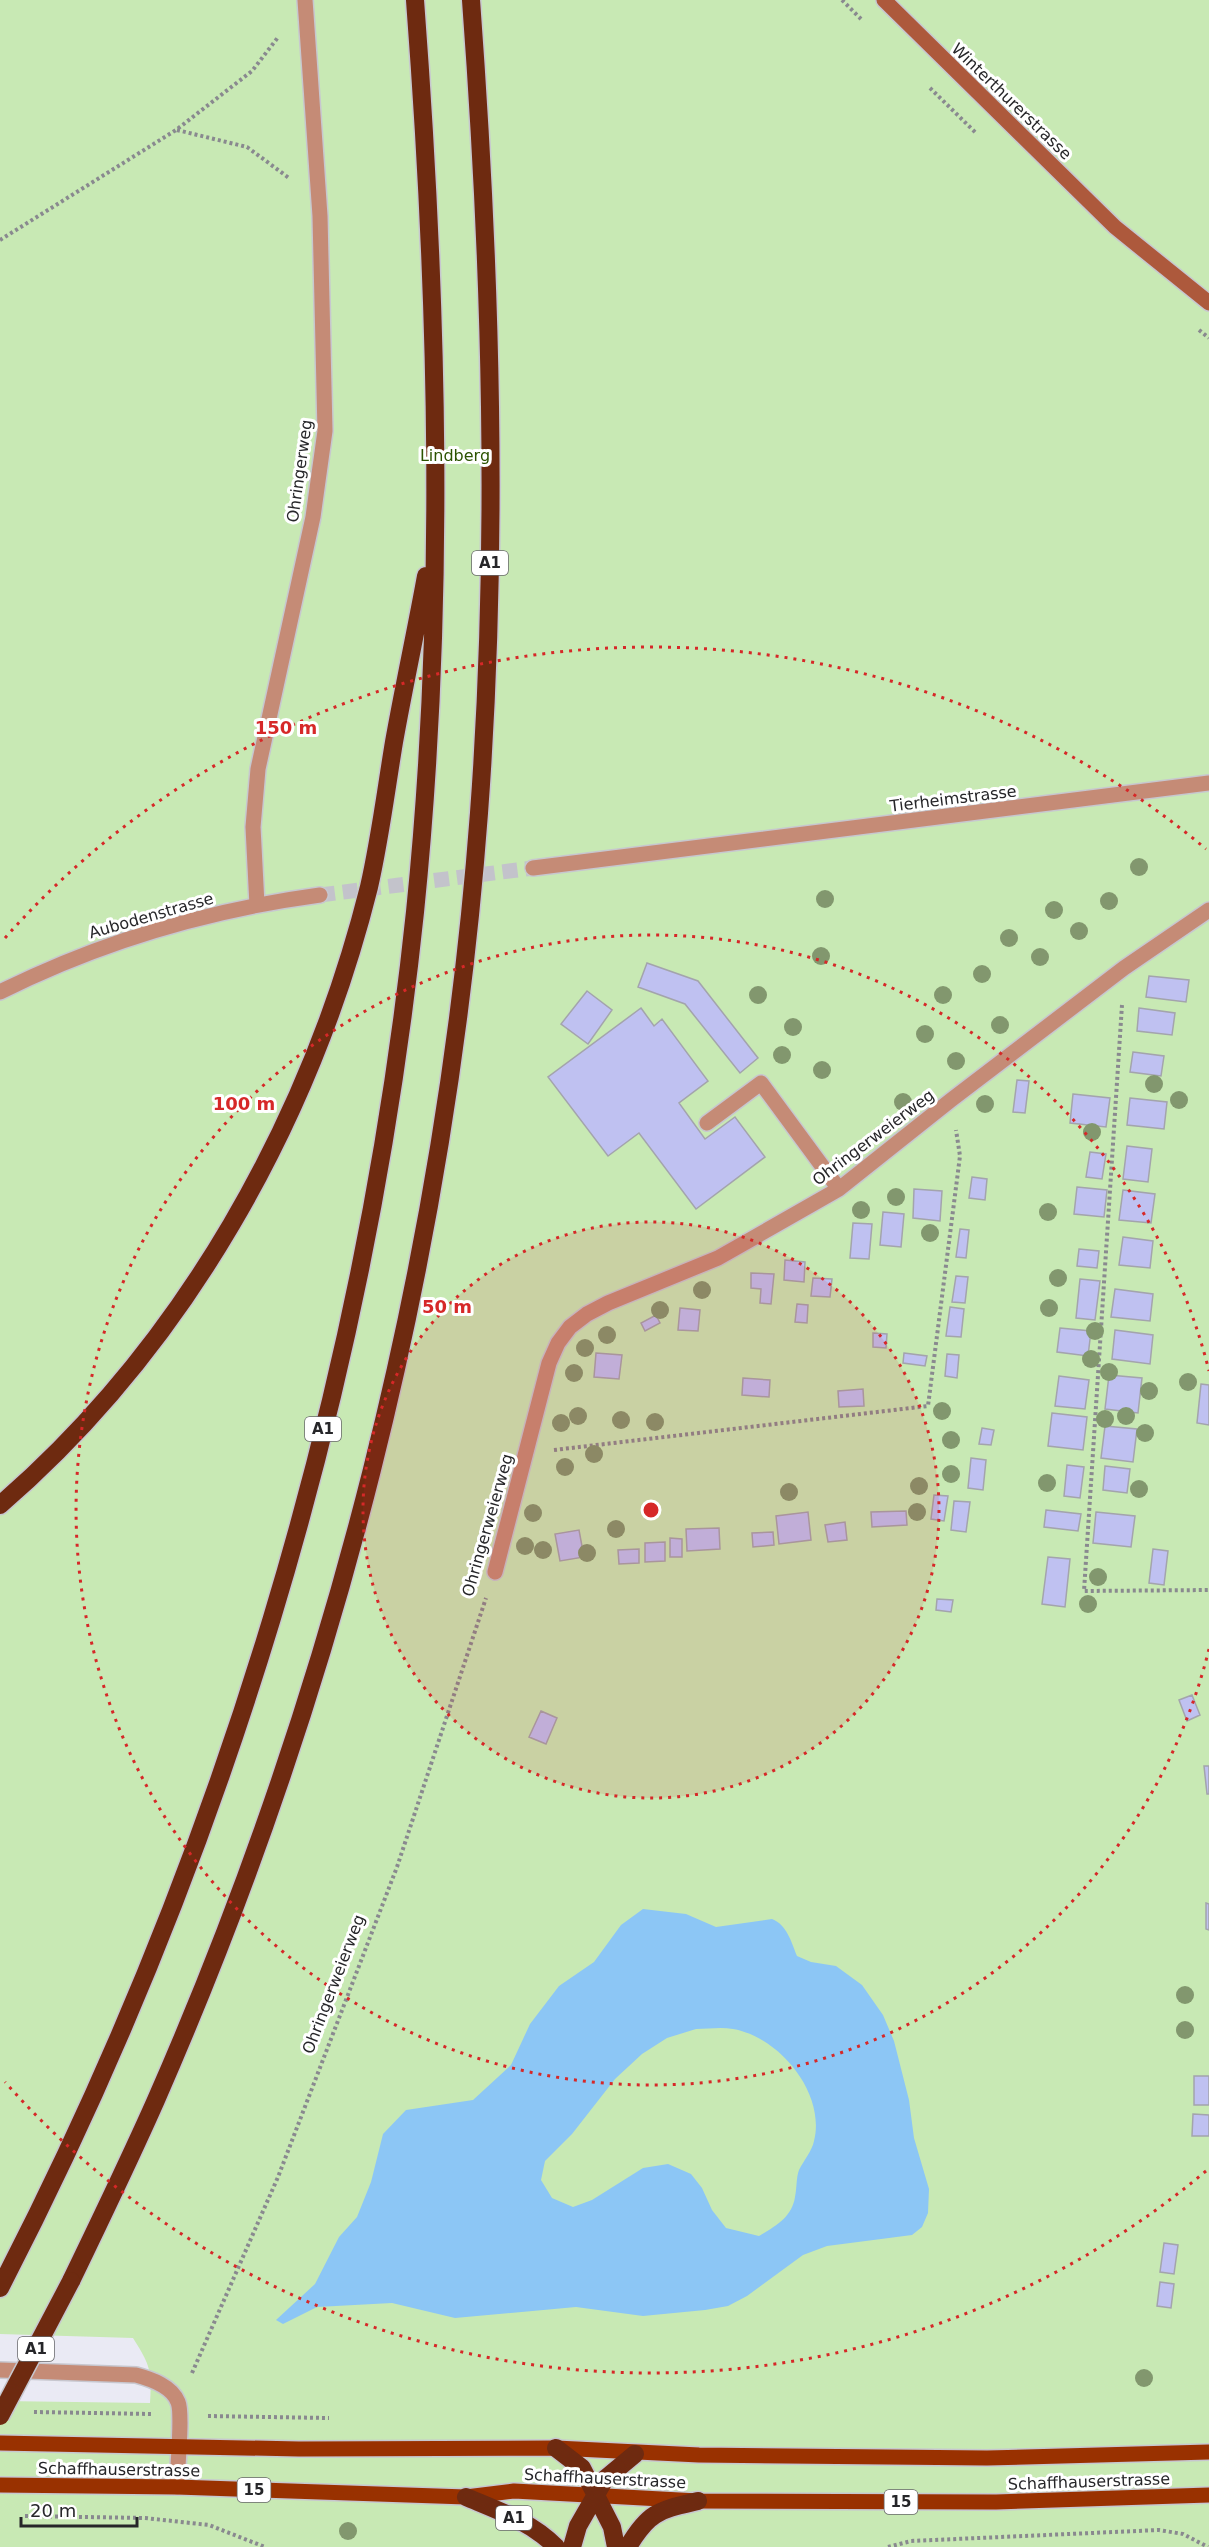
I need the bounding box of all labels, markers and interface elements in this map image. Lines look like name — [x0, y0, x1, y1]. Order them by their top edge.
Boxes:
street label: Winterthurerstrasse — [948, 39, 1076, 164]
street label: Ohringerweg — [283, 418, 316, 524]
park label: Lindberg — [420, 446, 490, 465]
road number: A1 — [472, 551, 508, 575]
text: 150 m — [255, 717, 317, 738]
street label: Tierheimstrasse — [888, 781, 1017, 816]
street label: Aubodenstrasse — [87, 889, 216, 942]
street label: Ohringerweierweg — [809, 1085, 938, 1189]
text: 100 m — [213, 1093, 275, 1114]
text: 50 m — [422, 1296, 472, 1317]
road number: A1 — [305, 1417, 341, 1441]
street label: Ohringerweierweg — [458, 1452, 517, 1599]
centre of rings — [641, 1500, 661, 1520]
street label: Ohringerweierweg — [298, 1912, 369, 2056]
road number: A1 — [18, 2337, 54, 2361]
street label: Schaffhauserstrasse — [38, 2459, 200, 2480]
street label: Schaffhauserstrasse — [523, 2465, 687, 2492]
street label: Schaffhauserstrasse — [1008, 2469, 1170, 2494]
road number: 15 — [238, 2478, 270, 2502]
scale bar — [21, 2490, 136, 2528]
road number: 15 — [884, 2490, 918, 2514]
text: 20 m — [30, 2500, 76, 2521]
road number: A1 — [496, 2506, 532, 2530]

